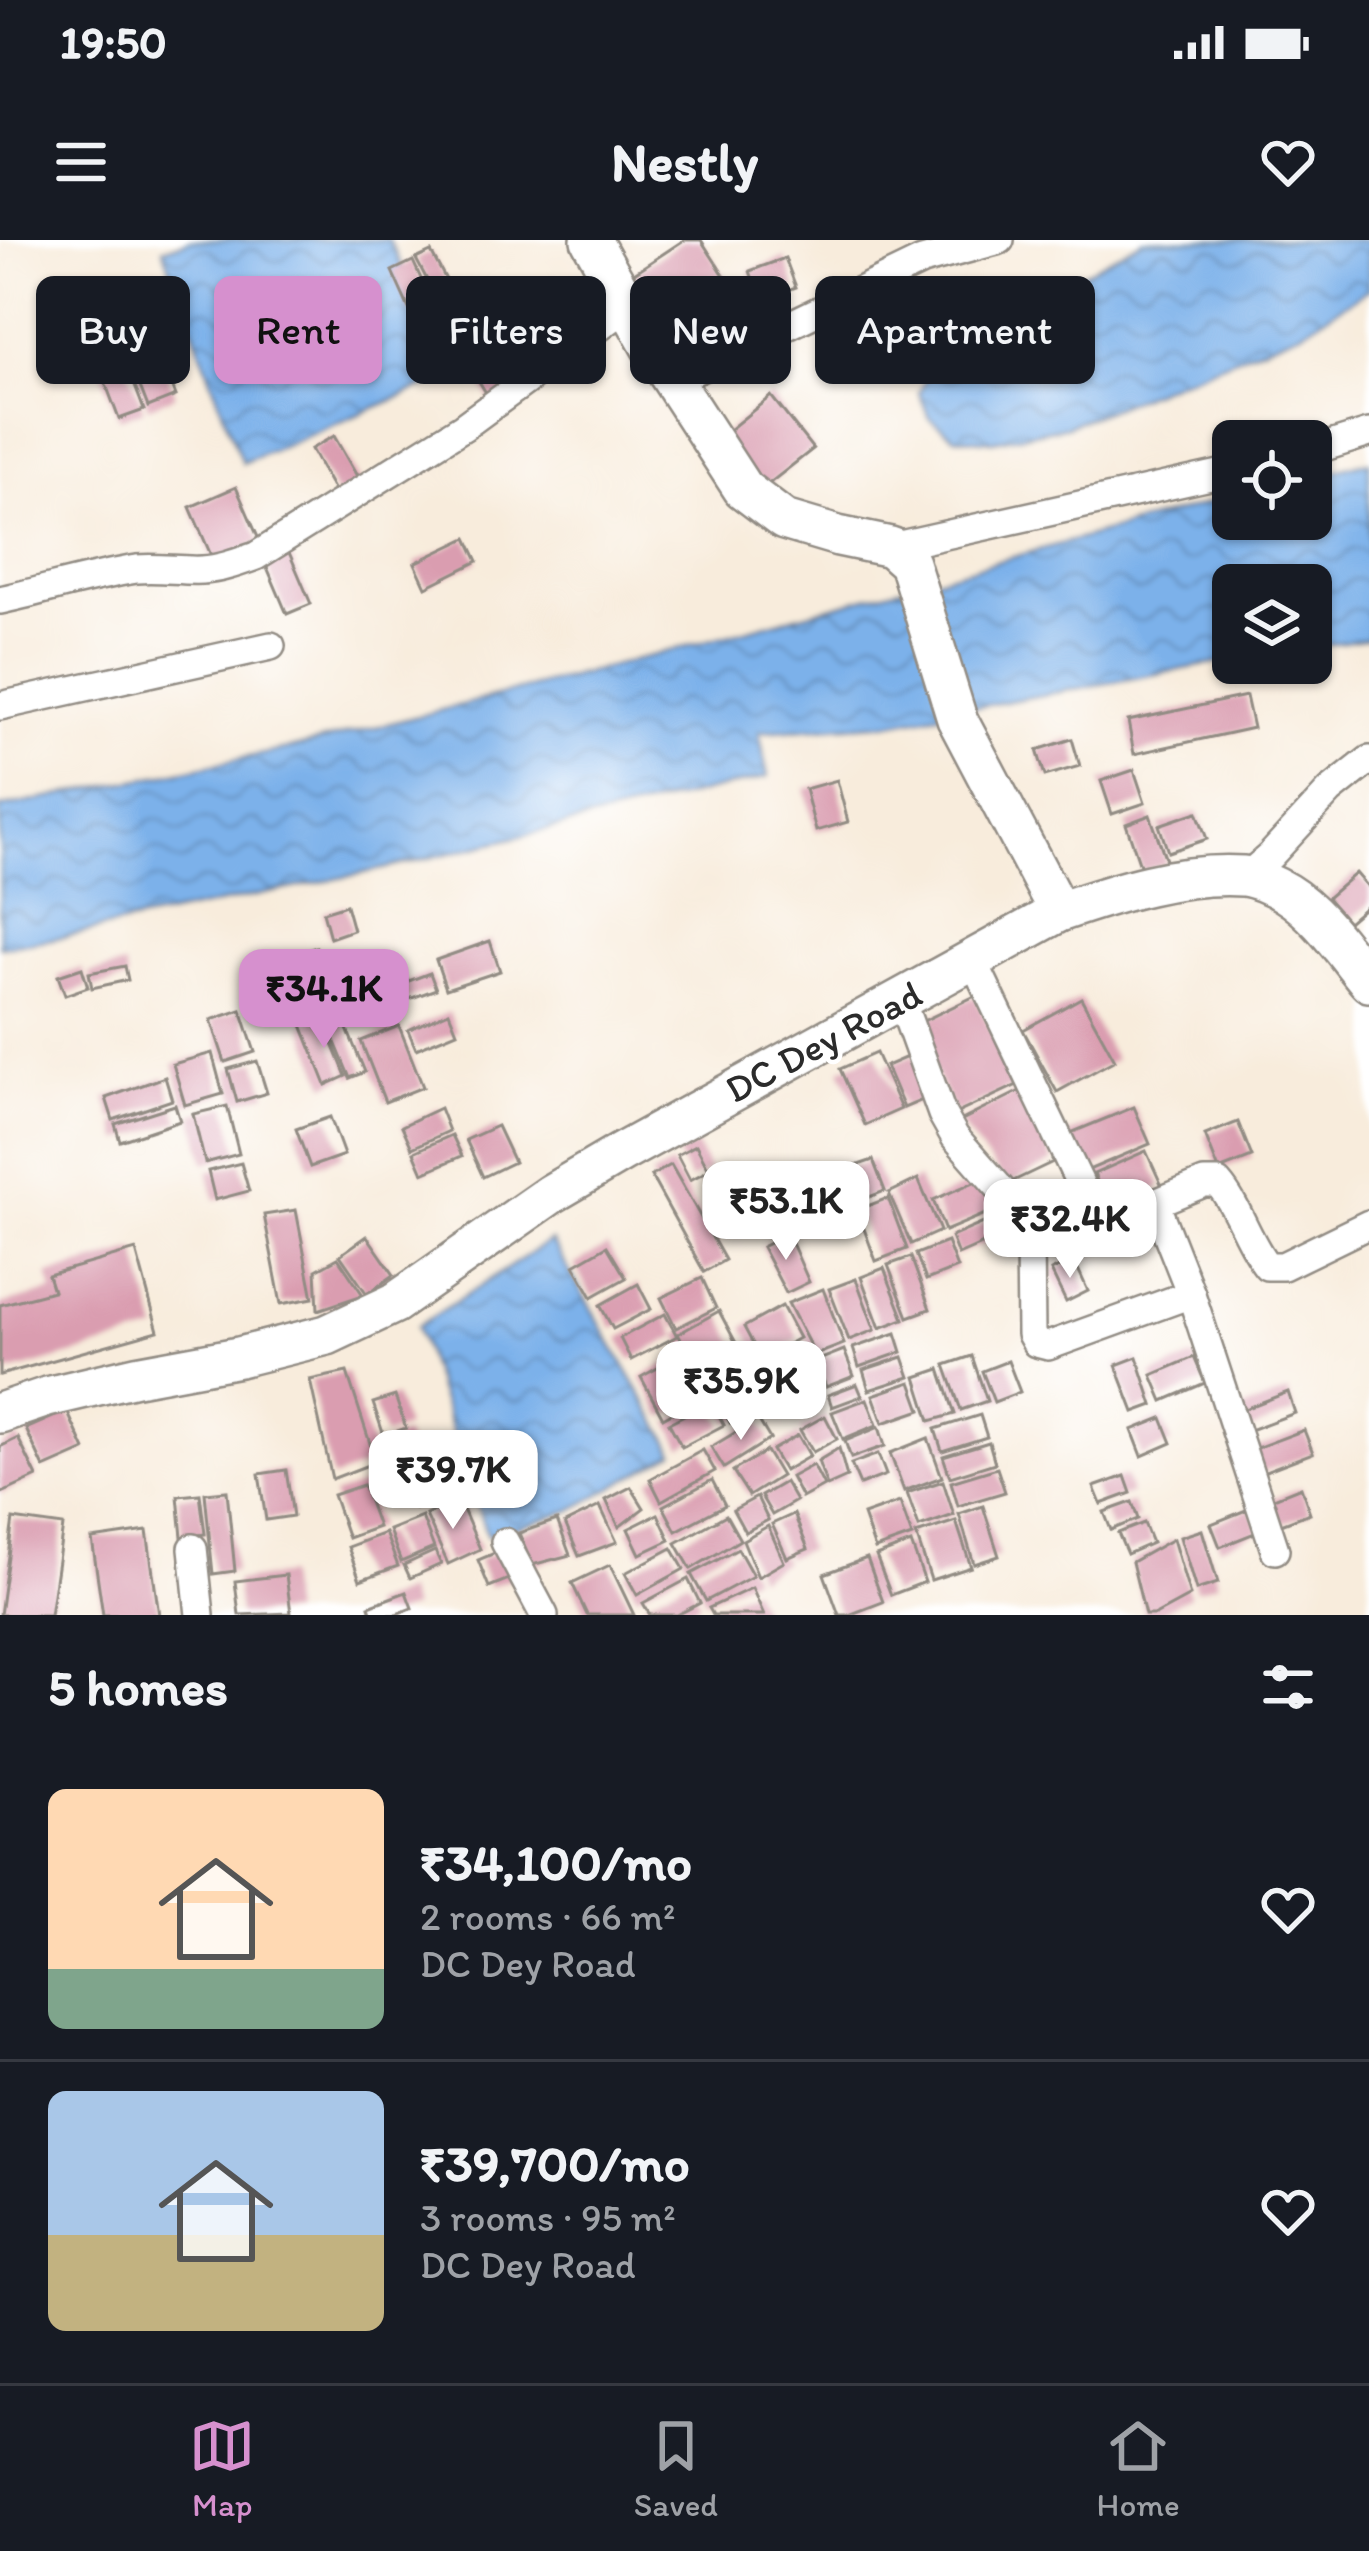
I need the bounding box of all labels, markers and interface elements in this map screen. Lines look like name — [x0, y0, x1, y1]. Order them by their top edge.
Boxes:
text: 19:50 — [60, 15, 167, 69]
icon: menu — [48, 129, 114, 195]
icon: heart — [1255, 129, 1321, 195]
text: Nestly — [611, 130, 758, 195]
chip: Buy — [36, 276, 190, 384]
chip: Rent — [214, 276, 382, 384]
chip: Filters — [406, 276, 606, 384]
chip: New — [630, 276, 791, 384]
chip: Apartment — [815, 276, 1095, 384]
map controls — [1212, 420, 1332, 684]
button: locate — [1212, 420, 1332, 540]
button: layers — [1212, 564, 1332, 684]
pin: ₹34.1K — [226, 949, 422, 1051]
text: ₹34.1K — [266, 964, 382, 1011]
street label: DC Dey Road — [717, 970, 930, 1113]
pin: ₹53.1K — [688, 1161, 884, 1263]
text: ₹53.1K — [729, 1176, 843, 1223]
pin: ₹32.4K — [972, 1179, 1168, 1281]
text: ₹32.4K — [1011, 1194, 1129, 1241]
pin: ₹35.9K — [643, 1341, 839, 1443]
text: ₹35.9K — [683, 1356, 799, 1403]
pin: ₹39.7K — [355, 1430, 551, 1532]
text: ₹39.7K — [396, 1445, 510, 1492]
icon: filters — [1255, 1654, 1321, 1720]
text: 5 homes — [48, 1657, 228, 1718]
text: ₹34,100/mo — [420, 1832, 692, 1893]
icon: home — [144, 1837, 288, 1981]
icon: heart — [1255, 1876, 1321, 1942]
text: 2 rooms · 66 m² — [420, 1893, 675, 1940]
text: DC Dey Road — [420, 1940, 636, 1987]
text: ₹39,700/mo — [420, 2133, 690, 2194]
icon: home — [144, 2139, 288, 2283]
icon: heart — [1255, 2178, 1321, 2244]
text: 3 rooms · 95 m² — [420, 2194, 676, 2241]
text: DC Dey Road — [420, 2241, 636, 2288]
tab: Map — [189, 2413, 255, 2524]
tab: Saved — [634, 2413, 718, 2524]
tab: Home — [1097, 2413, 1180, 2524]

